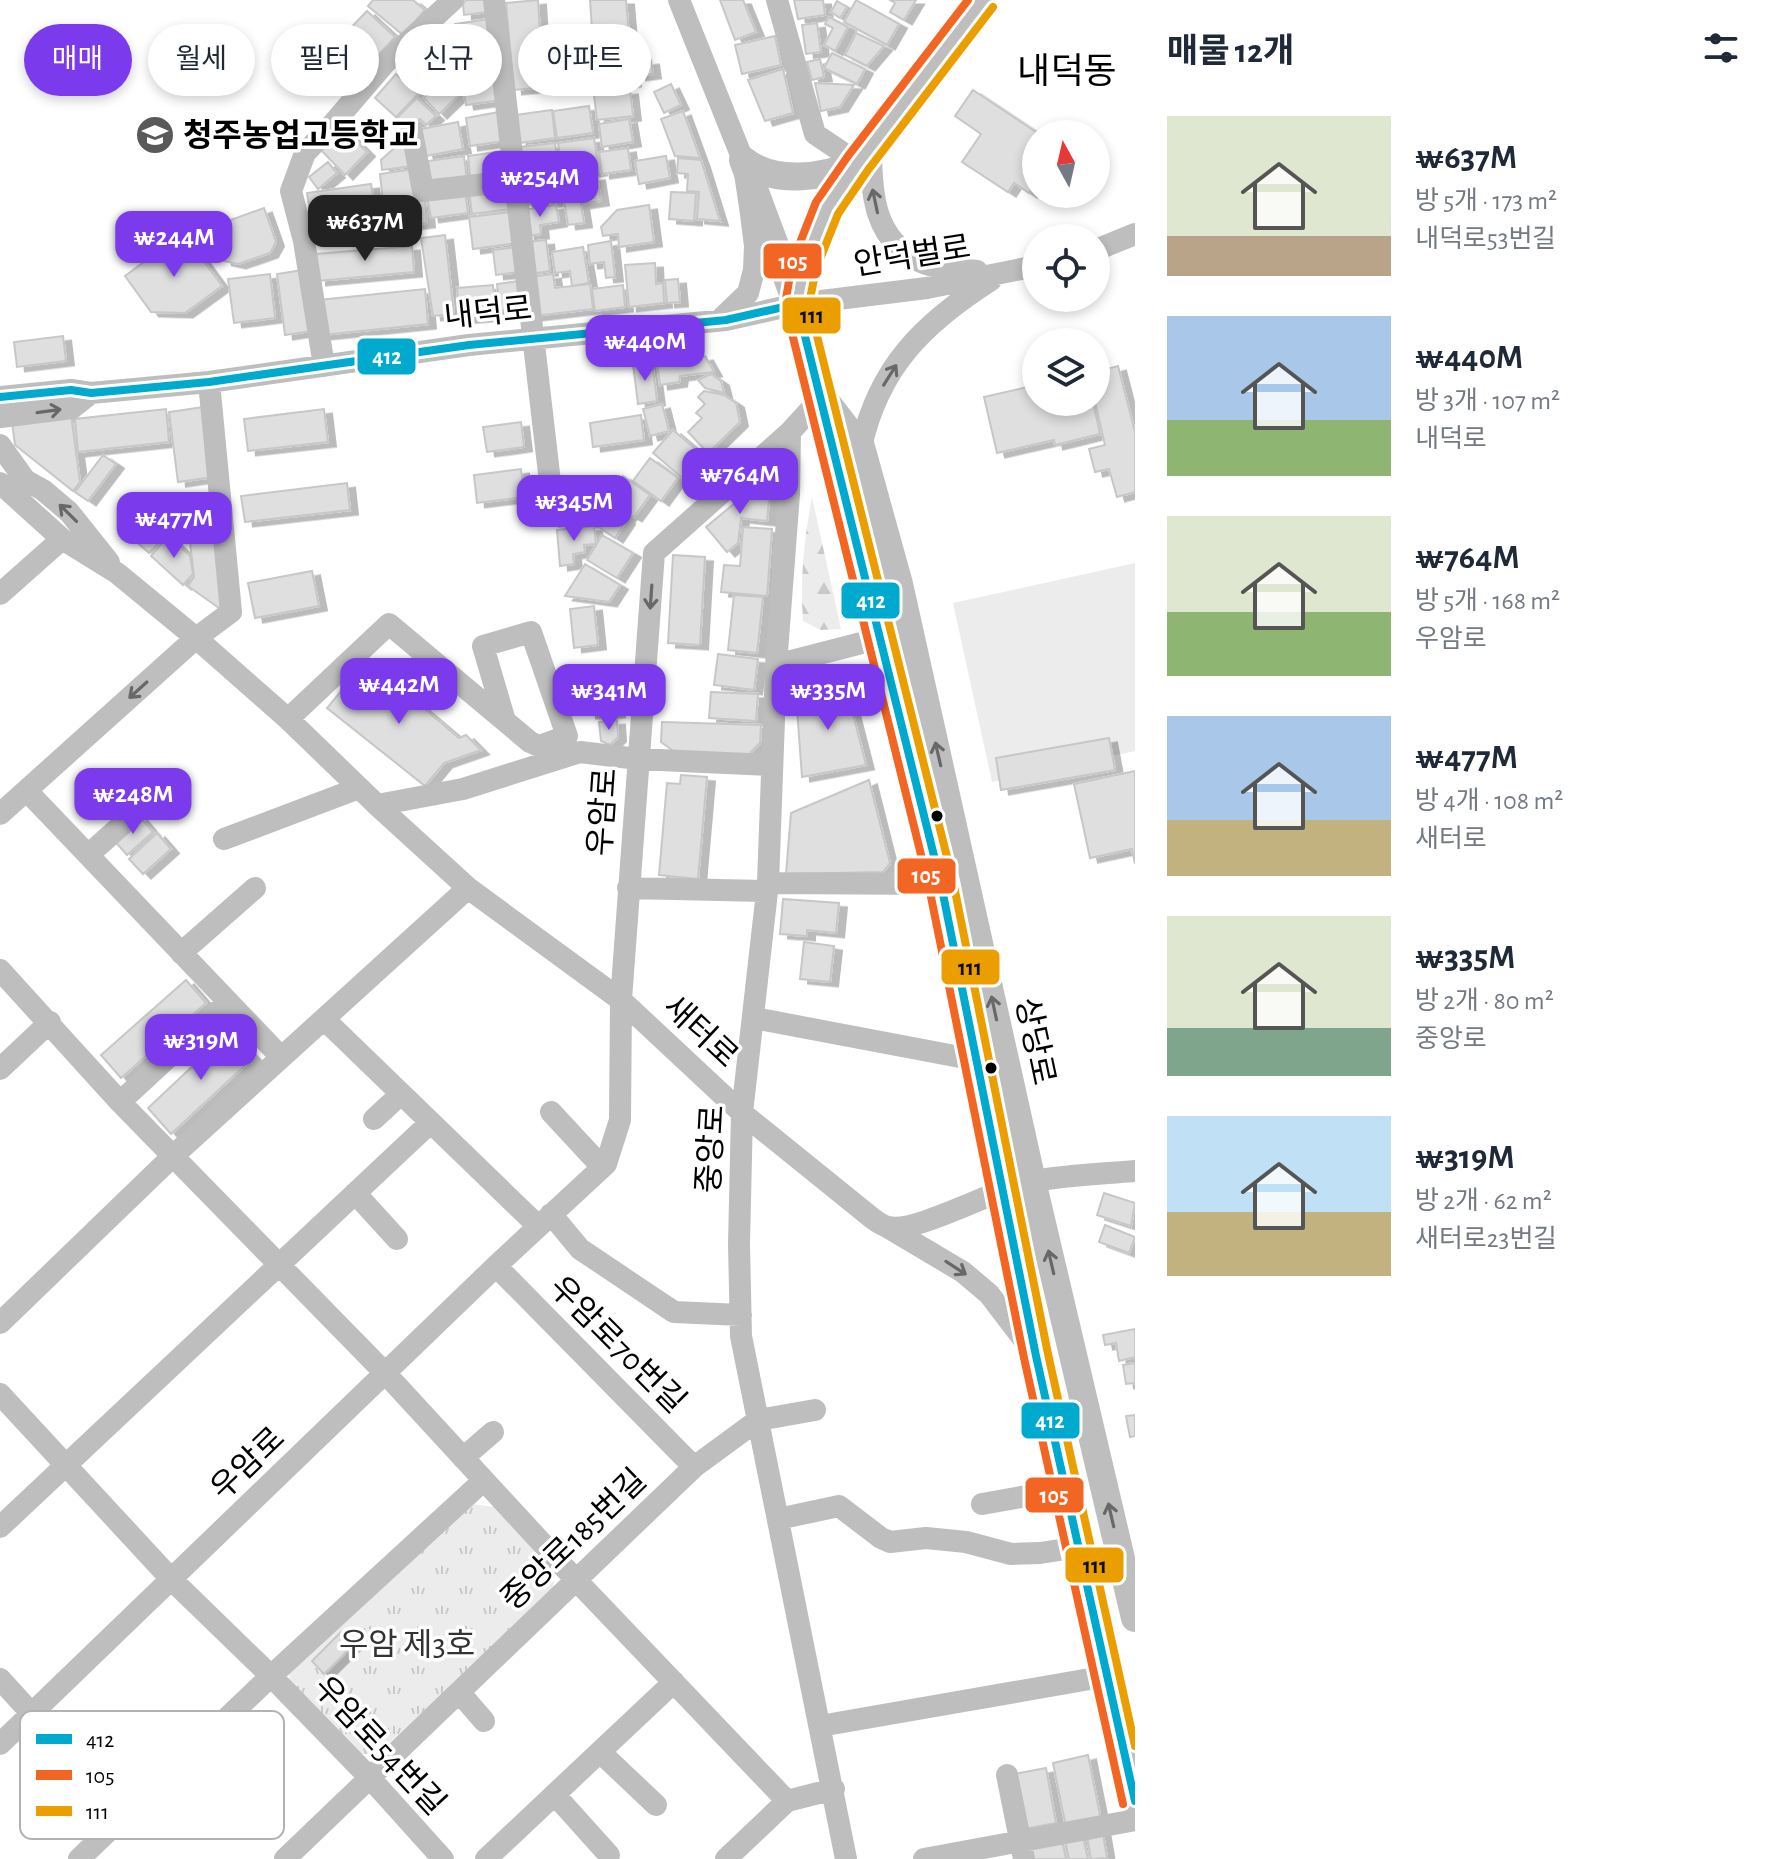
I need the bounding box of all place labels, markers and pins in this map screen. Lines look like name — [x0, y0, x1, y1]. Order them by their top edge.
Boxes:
school or university icon: 청주농업고등학교 — [134, 114, 176, 156]
place label: 청주농업고등학교 — [183, 118, 419, 152]
pin: ₩254M — [484, 151, 596, 219]
pin: ₩637M — [309, 195, 421, 263]
pin: ₩244M — [118, 211, 230, 279]
pin: ₩440M — [589, 315, 701, 383]
pin: ₩764M — [684, 448, 796, 516]
pin: ₩345M — [518, 475, 630, 543]
pin: ₩477M — [118, 492, 230, 560]
pin: ₩442M — [343, 658, 455, 726]
pin: ₩341M — [553, 664, 665, 732]
pin: ₩335M — [772, 664, 884, 732]
pin: ₩248M — [77, 768, 189, 836]
unlabelled marker — [929, 808, 945, 824]
pin: ₩319M — [145, 1014, 257, 1082]
unlabelled marker — [983, 1060, 999, 1076]

